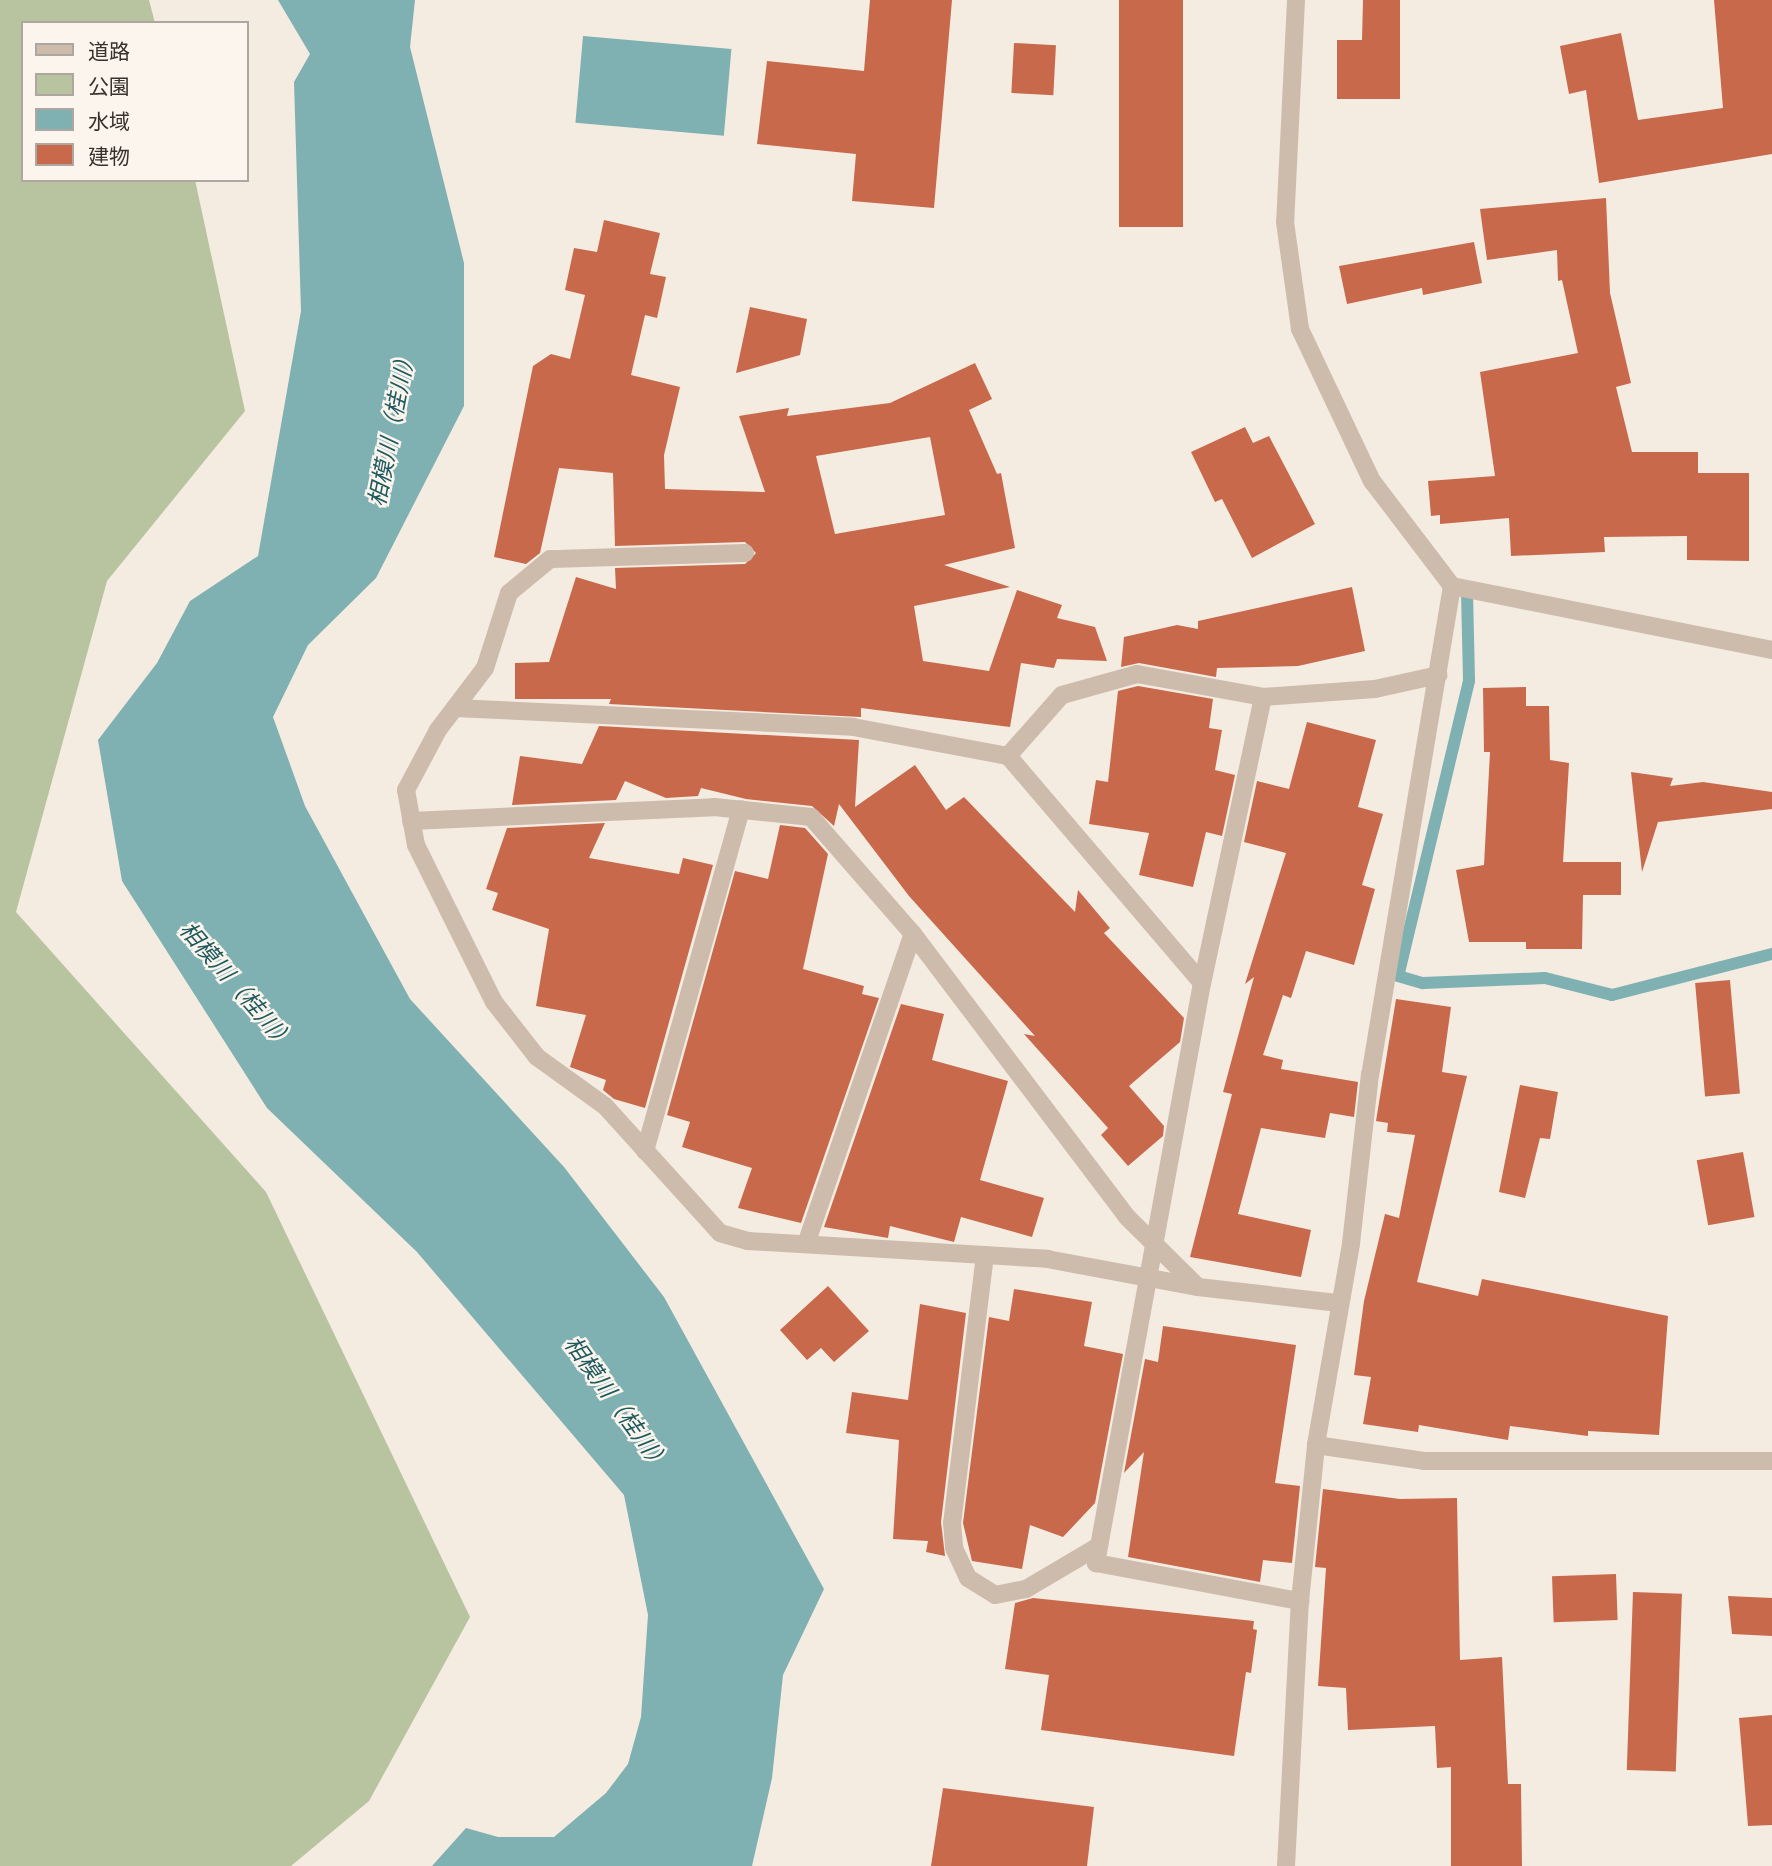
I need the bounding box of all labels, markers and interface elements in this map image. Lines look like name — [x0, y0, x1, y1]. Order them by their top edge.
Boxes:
legend — [21, 21, 248, 182]
text: 道路 — [88, 38, 130, 65]
text: 公園 — [88, 73, 130, 100]
text: 水域 — [88, 108, 130, 135]
text: 建物 — [88, 143, 130, 170]
water label: 相模川（桂川） — [363, 345, 421, 509]
water label: 相模川（桂川） — [174, 916, 300, 1056]
water label: 相模川（桂川） — [559, 1331, 675, 1477]

